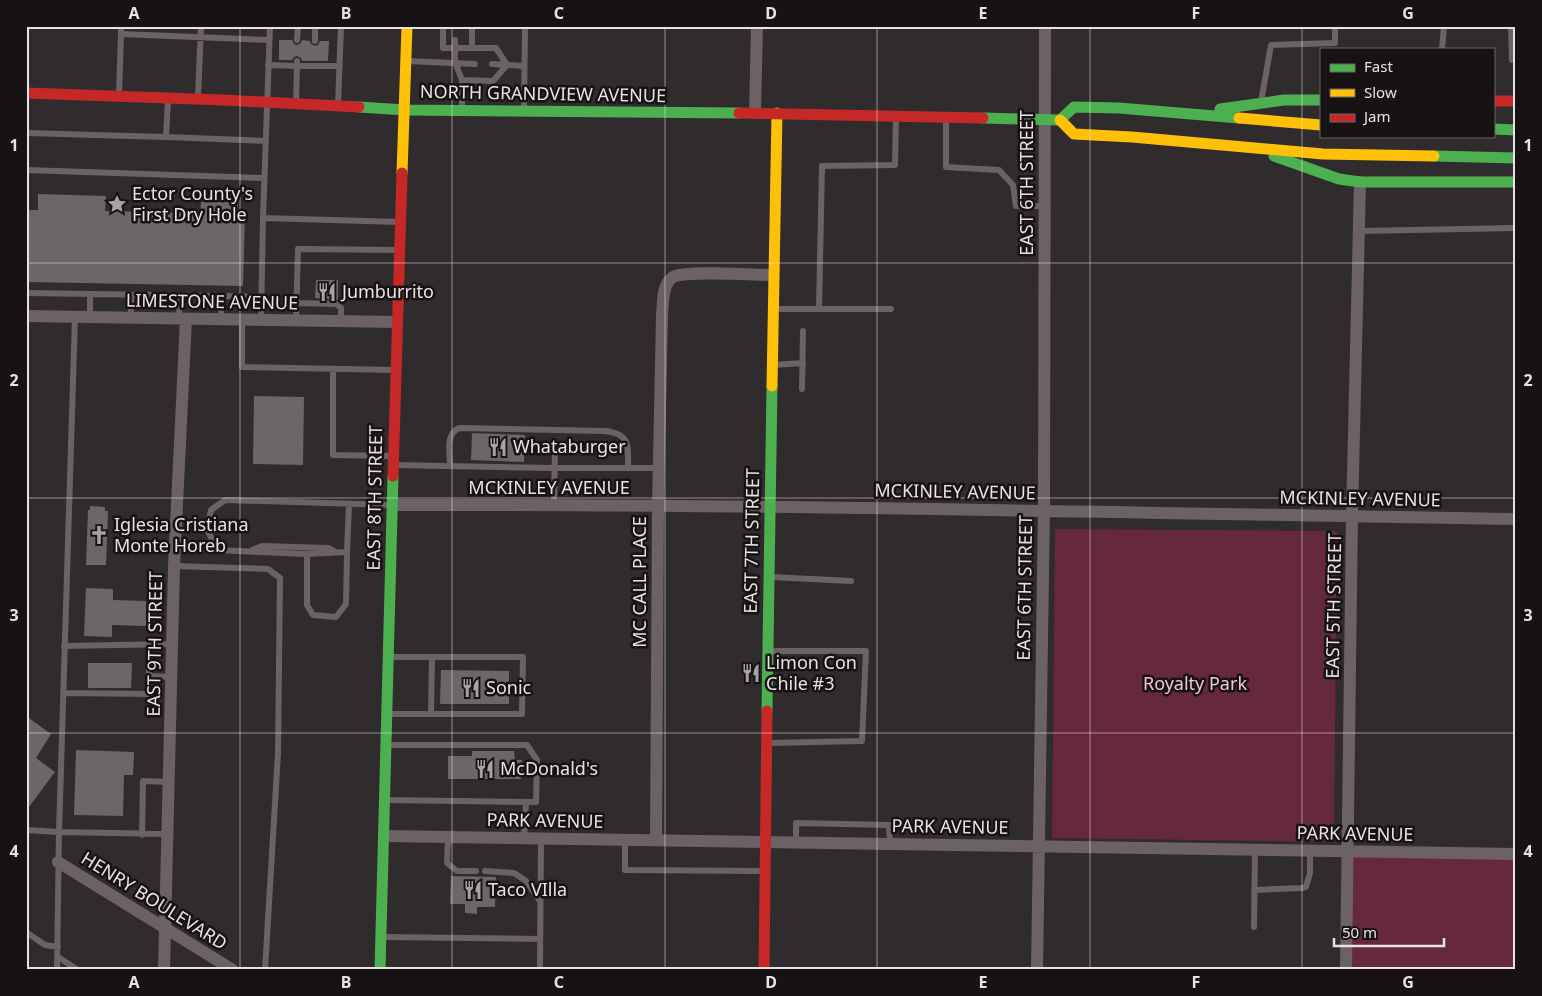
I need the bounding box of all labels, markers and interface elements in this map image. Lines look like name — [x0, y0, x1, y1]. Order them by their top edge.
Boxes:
text: A — [128, 2, 140, 24]
text: B — [341, 2, 351, 24]
text: C — [554, 2, 564, 24]
text: D — [765, 2, 777, 24]
text: E — [979, 2, 988, 24]
text: F — [1192, 2, 1200, 24]
text: G — [1402, 2, 1414, 24]
legend — [1320, 48, 1494, 138]
text: Fast — [1364, 56, 1393, 76]
street label: NORTH GRANDVIEW AVENUE — [420, 79, 666, 107]
text: Slow — [1364, 82, 1397, 102]
text: Jam — [1362, 106, 1391, 126]
street label: EAST 6TH STREET — [1014, 110, 1038, 256]
text: 1 — [9, 134, 19, 156]
text: 1 — [1523, 134, 1533, 156]
place label: Ector County's First Dry Hole — [132, 181, 253, 226]
place icon: Ector County's First Dry Hole — [106, 193, 128, 215]
place label: Jumburrito — [340, 279, 434, 303]
restaurant icon: Jumburrito — [316, 281, 338, 303]
street label: LIMESTONE AVENUE — [126, 287, 298, 315]
text: 2 — [9, 369, 19, 391]
text: 2 — [1523, 369, 1533, 391]
street label: EAST 8TH STREET — [361, 425, 387, 571]
place label: Whataburger — [513, 434, 626, 458]
restaurant icon: Whataburger — [487, 436, 509, 458]
street label: EAST 7TH STREET — [738, 468, 764, 614]
street label: MCKINLEY AVENUE — [468, 475, 630, 499]
street label: MCKINLEY AVENUE — [874, 478, 1036, 504]
street label: MCKINLEY AVENUE — [1279, 485, 1441, 511]
place label: Iglesia Cristiana Monte Horeb — [114, 512, 249, 557]
street label: EAST 6TH STREET — [1011, 515, 1037, 661]
street label: MC CALL PLACE — [627, 516, 651, 648]
church icon: Iglesia Cristiana Monte Horeb — [88, 524, 110, 546]
street label: EAST 5TH STREET — [1320, 533, 1346, 679]
street label: EAST 9TH STREET — [141, 571, 167, 717]
text: 3 — [9, 604, 19, 626]
text: 3 — [1523, 604, 1533, 626]
place label: Limon Con Chile #3 — [766, 650, 857, 695]
restaurant icon: Limon Con Chile #3 — [740, 662, 762, 684]
park label: Royalty Park — [1143, 671, 1247, 695]
place label: Sonic — [486, 675, 532, 699]
restaurant icon: Sonic — [460, 677, 482, 699]
place label: McDonald's — [500, 756, 598, 780]
restaurant icon: McDonald's — [474, 758, 496, 780]
street label: PARK AVENUE — [486, 807, 604, 833]
street label: PARK AVENUE — [891, 813, 1009, 839]
street label: PARK AVENUE — [1296, 820, 1414, 846]
text: 4 — [9, 840, 19, 862]
text: 4 — [1523, 840, 1533, 862]
street label: HENRY BOULEVARD — [77, 846, 232, 955]
place label: Taco VIlla — [488, 877, 567, 901]
restaurant icon: Taco VIlla — [462, 879, 484, 901]
scale bar — [1334, 916, 1444, 948]
text: 50 m — [1342, 922, 1377, 942]
text: A — [128, 971, 140, 993]
text: B — [341, 971, 351, 993]
text: C — [554, 971, 564, 993]
text: D — [765, 971, 777, 993]
text: E — [979, 971, 988, 993]
text: F — [1192, 971, 1200, 993]
text: G — [1402, 971, 1414, 993]

